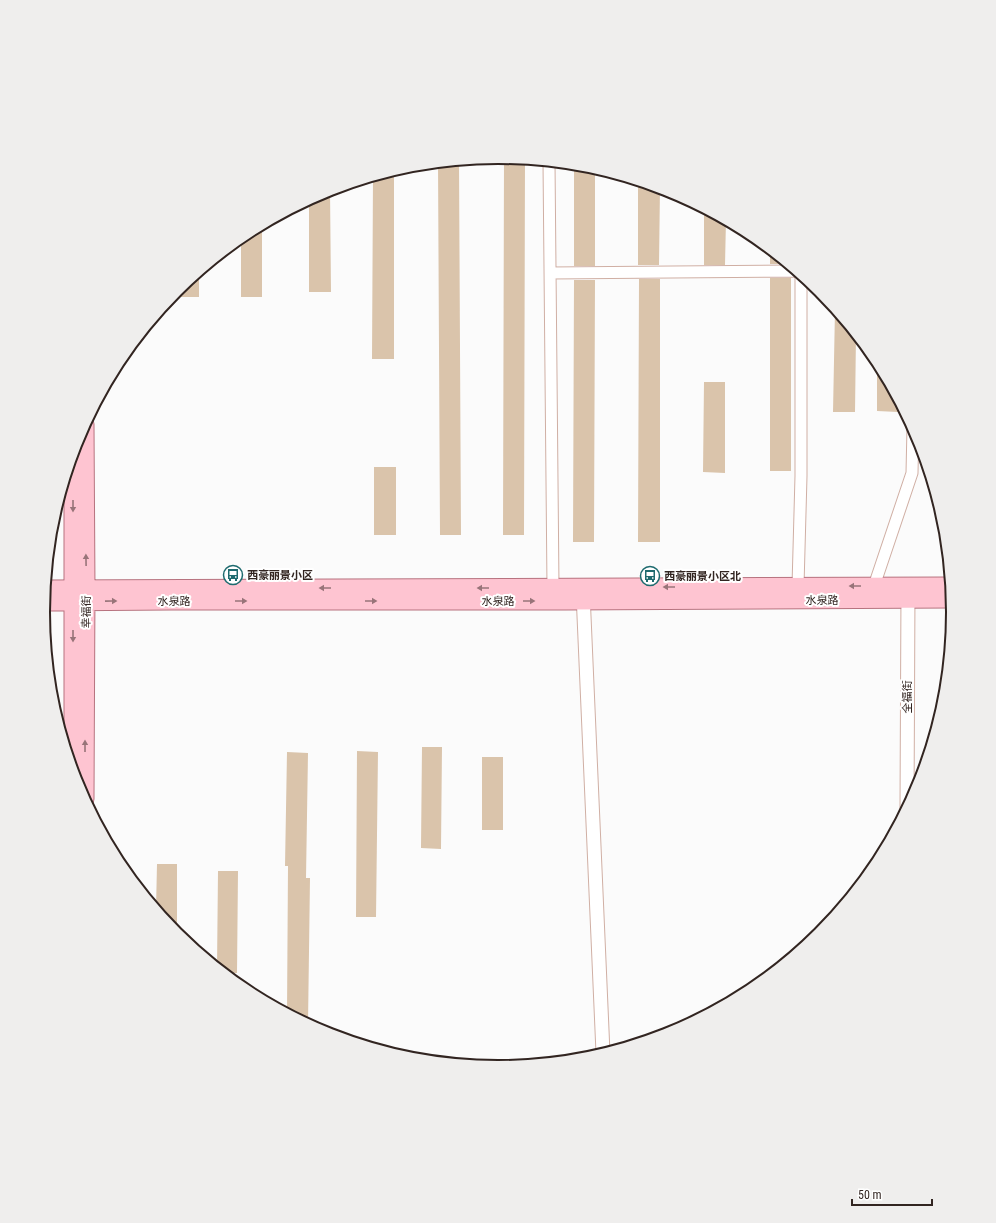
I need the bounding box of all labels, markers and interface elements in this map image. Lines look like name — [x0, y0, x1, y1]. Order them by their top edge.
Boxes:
one-way arrow — [70, 500, 76, 513]
one-way arrow — [83, 553, 89, 566]
bus stop icon: 西豪丽景小区 — [222, 564, 244, 586]
bus stop icon: 西豪丽景小区北 — [639, 565, 661, 587]
place label: 西豪丽景小区 — [247, 569, 313, 582]
place label: 西豪丽景小区北 — [664, 570, 741, 583]
one-way arrow — [848, 583, 861, 589]
one-way arrow — [662, 584, 675, 590]
one-way arrow — [318, 585, 331, 591]
one-way arrow — [476, 585, 489, 591]
street label: 水泉路 — [806, 594, 839, 607]
street label: 幸福街 — [80, 595, 93, 629]
street label: 水泉路 — [158, 595, 191, 608]
street label: 水泉路 — [482, 595, 515, 608]
one-way arrow — [105, 598, 118, 604]
one-way arrow — [235, 598, 248, 604]
one-way arrow — [365, 598, 378, 604]
one-way arrow — [523, 598, 536, 604]
one-way arrow — [70, 630, 76, 643]
street label: 全福街 — [901, 681, 914, 714]
one-way arrow — [82, 739, 88, 752]
scale bar — [852, 1181, 932, 1207]
text: 50 m — [858, 1188, 882, 1202]

